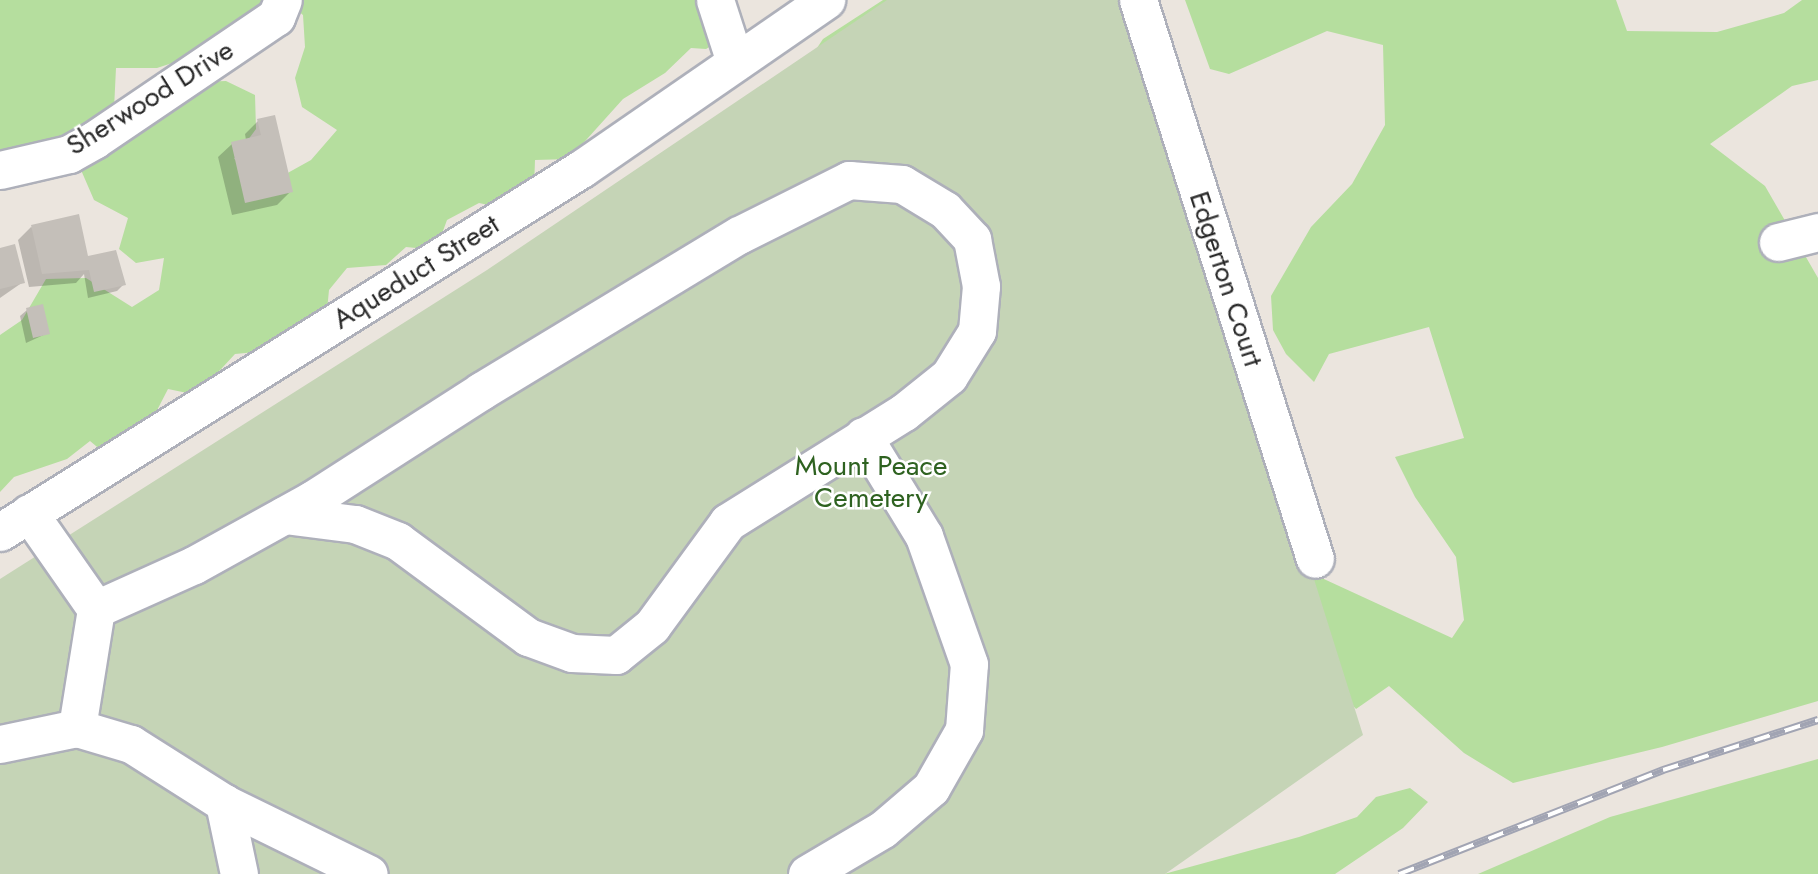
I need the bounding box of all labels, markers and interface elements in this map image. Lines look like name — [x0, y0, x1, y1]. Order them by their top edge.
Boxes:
street label: Sherwood Drive — [60, 33, 240, 163]
street label: Edgerton Court — [1182, 187, 1270, 371]
street label: Aqueduct Street — [327, 208, 505, 336]
park label: Mount Peace Cemetery — [795, 449, 947, 515]

